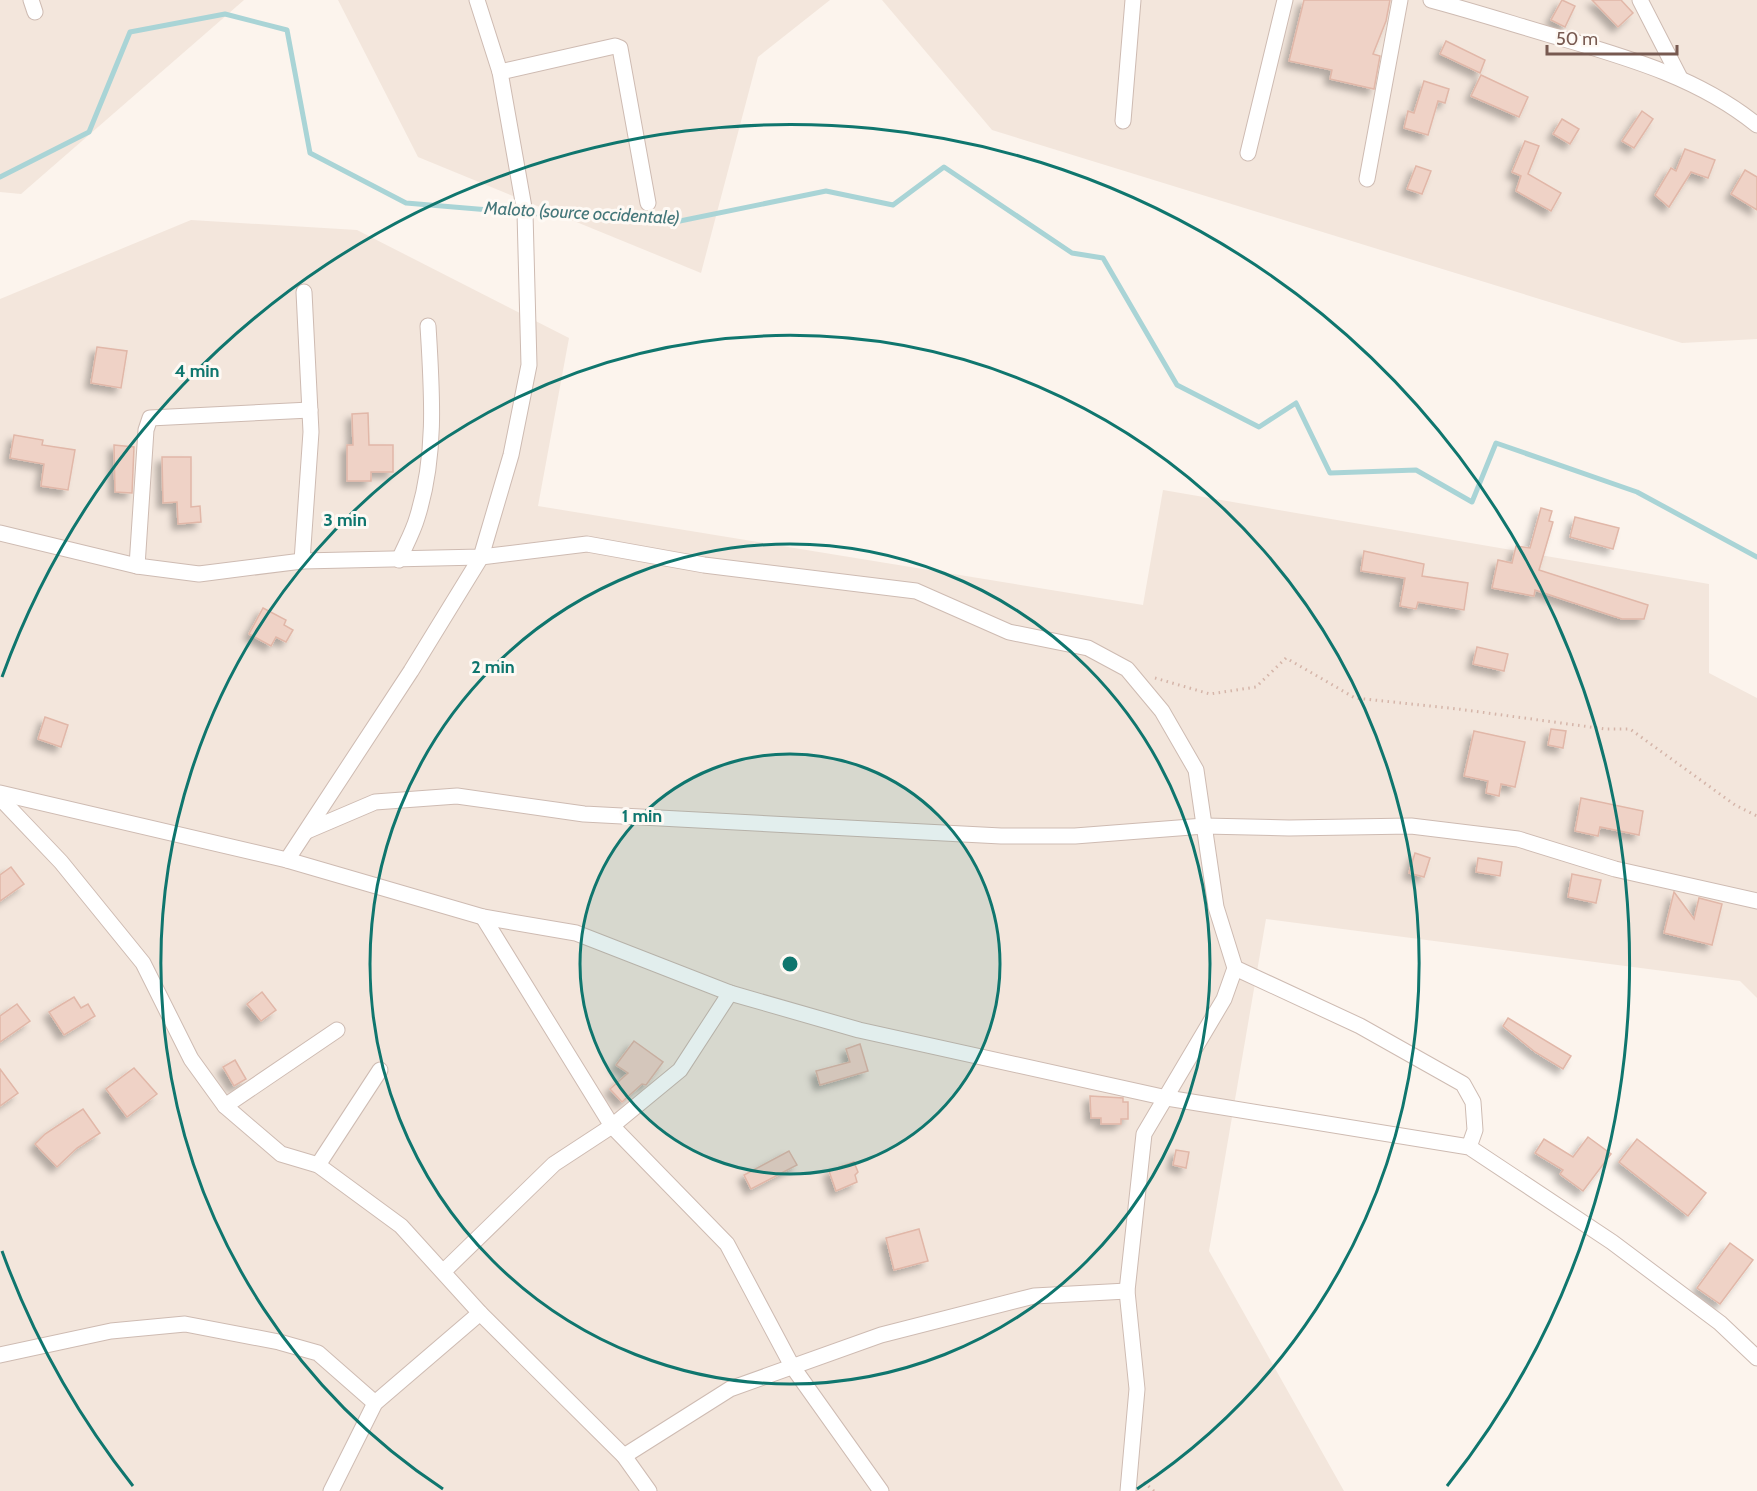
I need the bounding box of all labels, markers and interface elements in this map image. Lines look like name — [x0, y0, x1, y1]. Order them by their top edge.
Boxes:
scale bar — [1547, 18, 1678, 56]
text: 50 m — [1556, 28, 1598, 50]
water label: Maloto (source occidentale) — [483, 197, 680, 229]
text: 4 min — [174, 360, 220, 382]
text: 3 min — [323, 509, 367, 531]
text: 2 min — [471, 656, 515, 678]
text: 1 min — [622, 805, 662, 827]
centre of rings — [780, 954, 800, 974]

